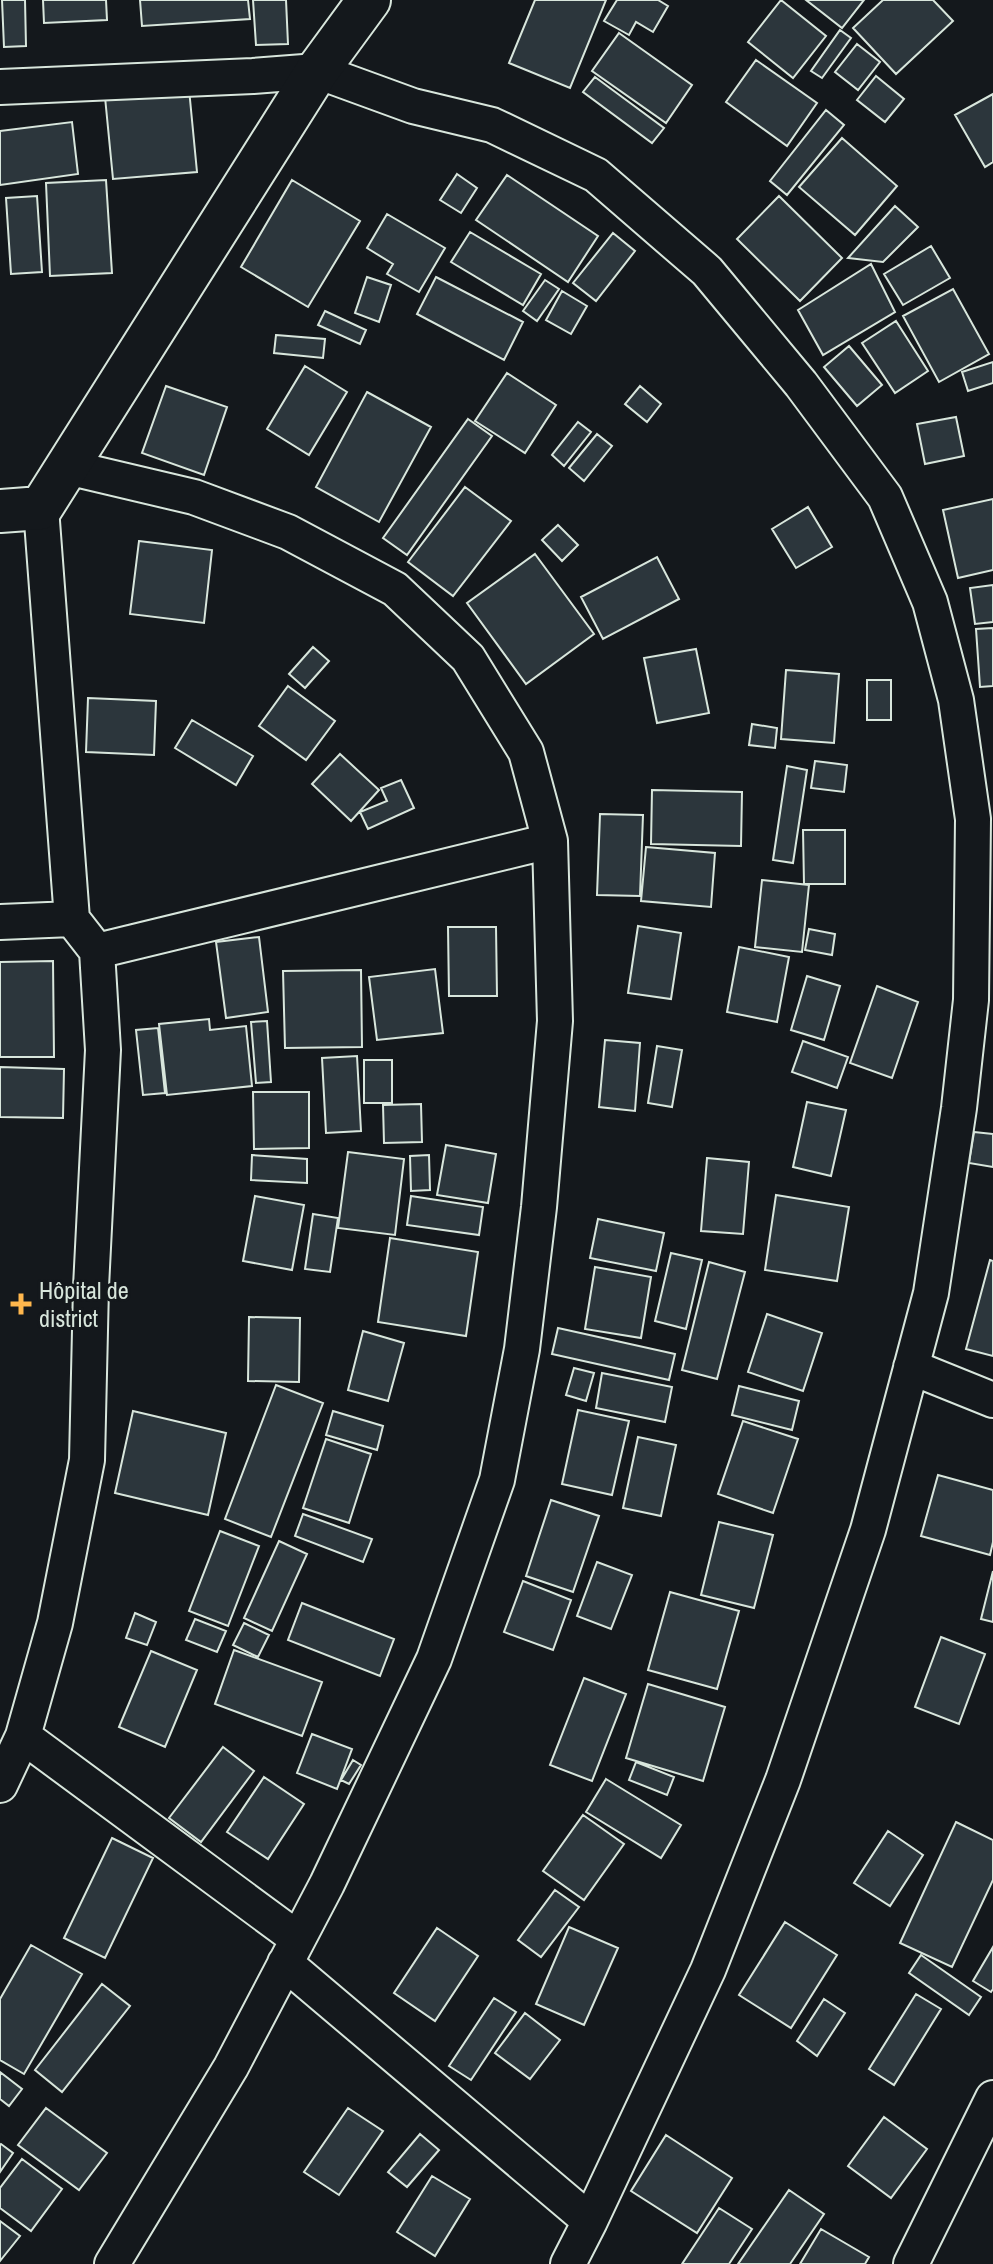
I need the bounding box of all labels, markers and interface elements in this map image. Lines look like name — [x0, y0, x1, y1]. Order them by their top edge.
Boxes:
place label: Hôpital de district — [39, 1274, 129, 1334]
marker: Hôpital de district — [10, 1293, 32, 1315]

